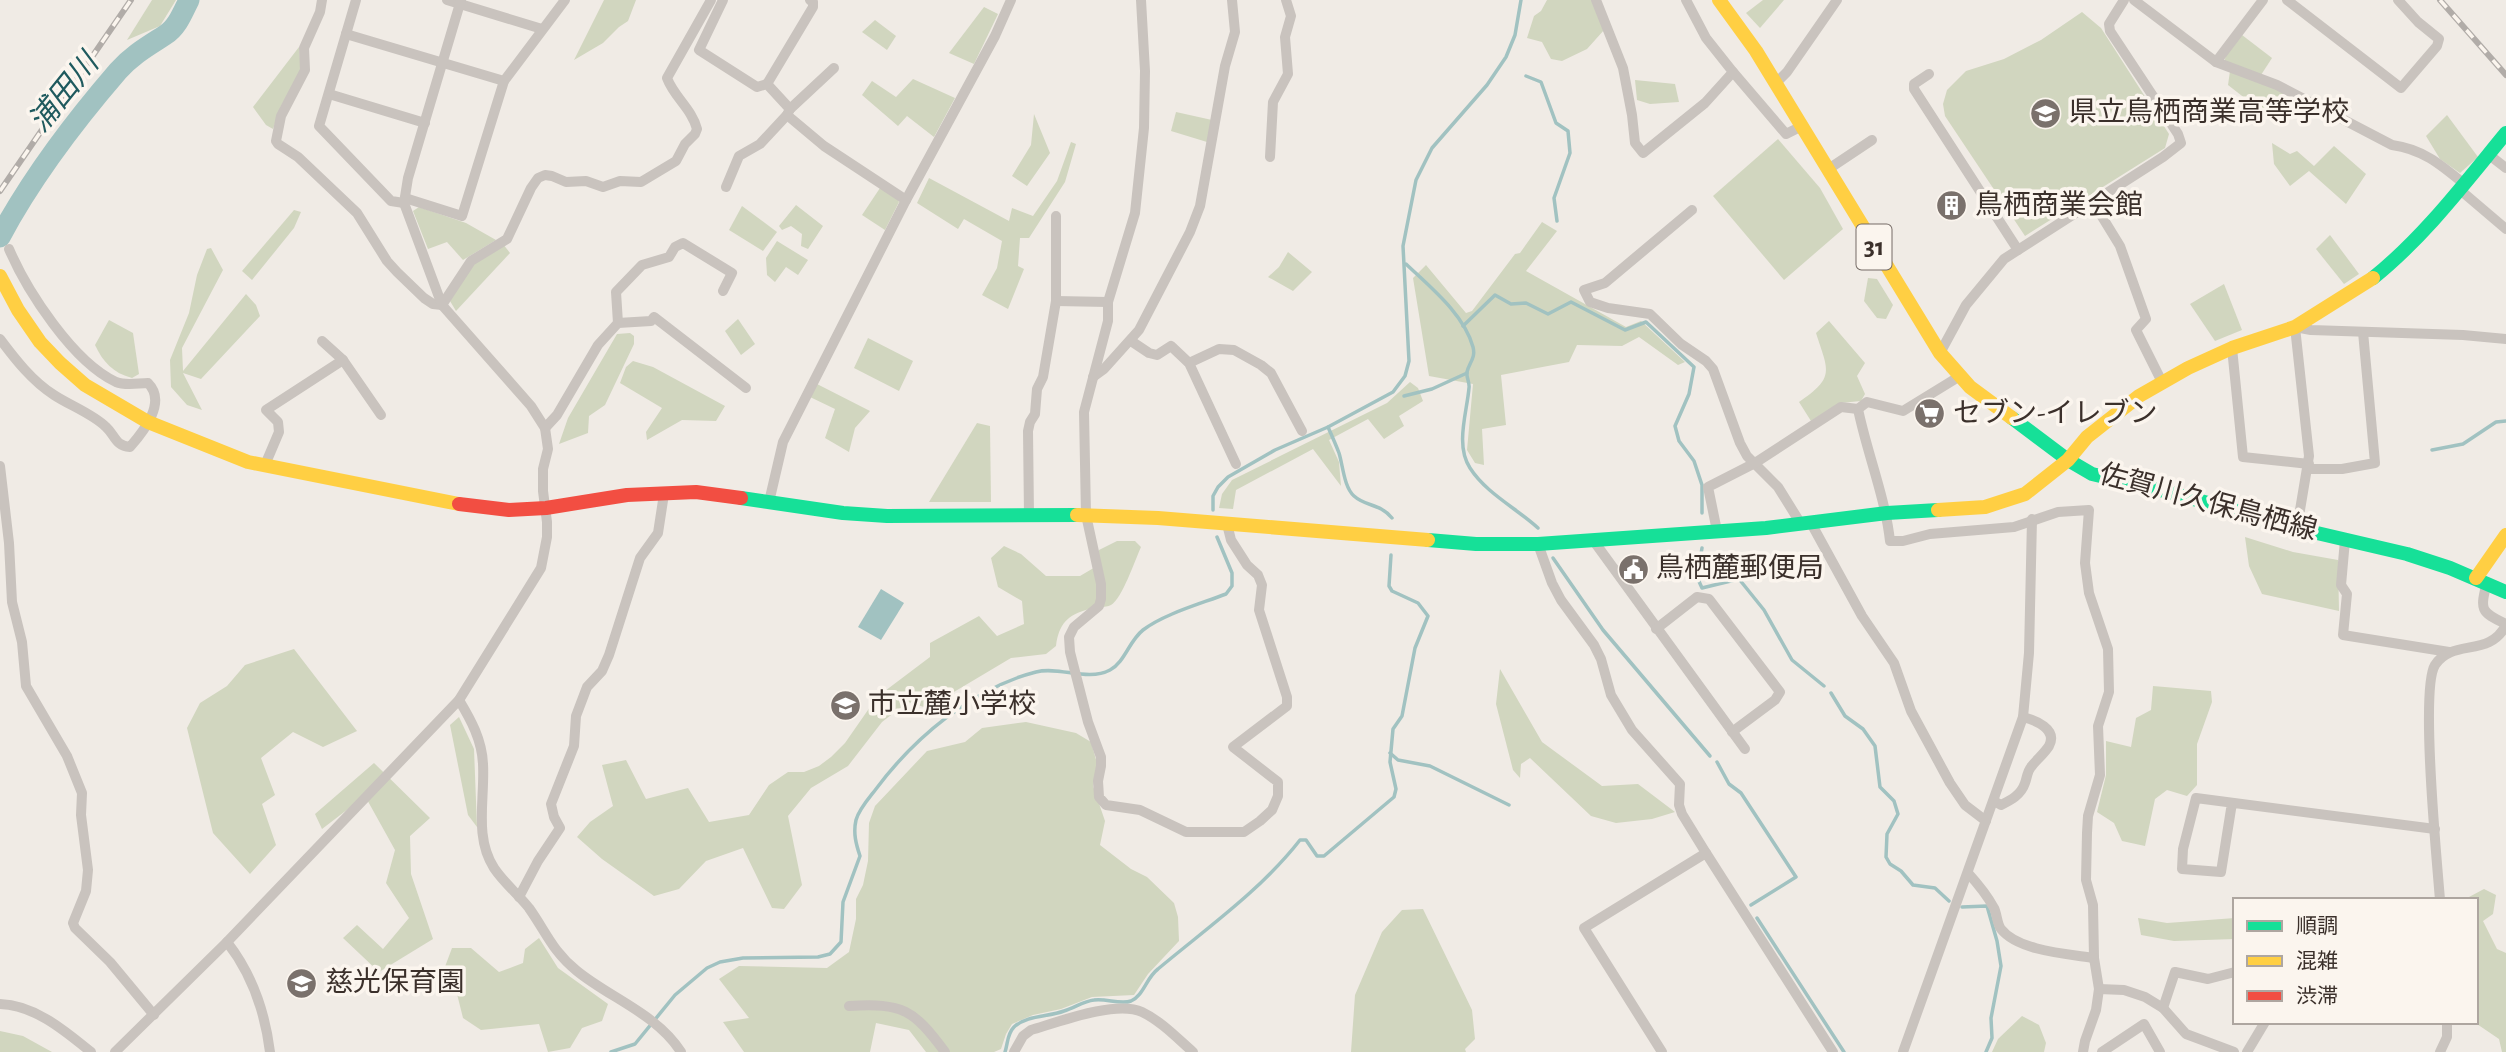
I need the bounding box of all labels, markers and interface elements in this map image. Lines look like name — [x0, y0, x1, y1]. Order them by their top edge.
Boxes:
water label: 浦田川 — [22, 45, 106, 137]
school or university icon: 県立鳥栖商業高等学校 — [2029, 96, 2063, 130]
place label: 県立鳥栖商業高等学校 — [2069, 97, 2349, 127]
building icon: 鳥栖商業会館 — [1935, 189, 1969, 223]
place label: 鳥栖商業会館 — [1975, 190, 2143, 220]
road number: 31 — [1856, 224, 1892, 270]
supermarket icon: セブン-イレブン — [1913, 397, 1947, 431]
place label: セブン-イレブン — [1953, 398, 2158, 428]
street label: 佐賀川久保鳥栖線 — [2096, 459, 2320, 546]
public building icon: 鳥栖麓郵便局 — [1616, 552, 1650, 586]
place label: 鳥栖麓郵便局 — [1656, 553, 1824, 583]
school or university icon: 市立麓小学校 — [828, 688, 862, 722]
place label: 市立麓小学校 — [868, 689, 1036, 719]
legend — [2233, 898, 2478, 1024]
text: 順調 — [2296, 915, 2338, 937]
text: 混雑 — [2296, 950, 2338, 972]
school or university icon: 慈光保育園 — [285, 966, 319, 1000]
place label: 慈光保育園 — [325, 967, 465, 997]
text: 渋滞 — [2296, 985, 2338, 1007]

